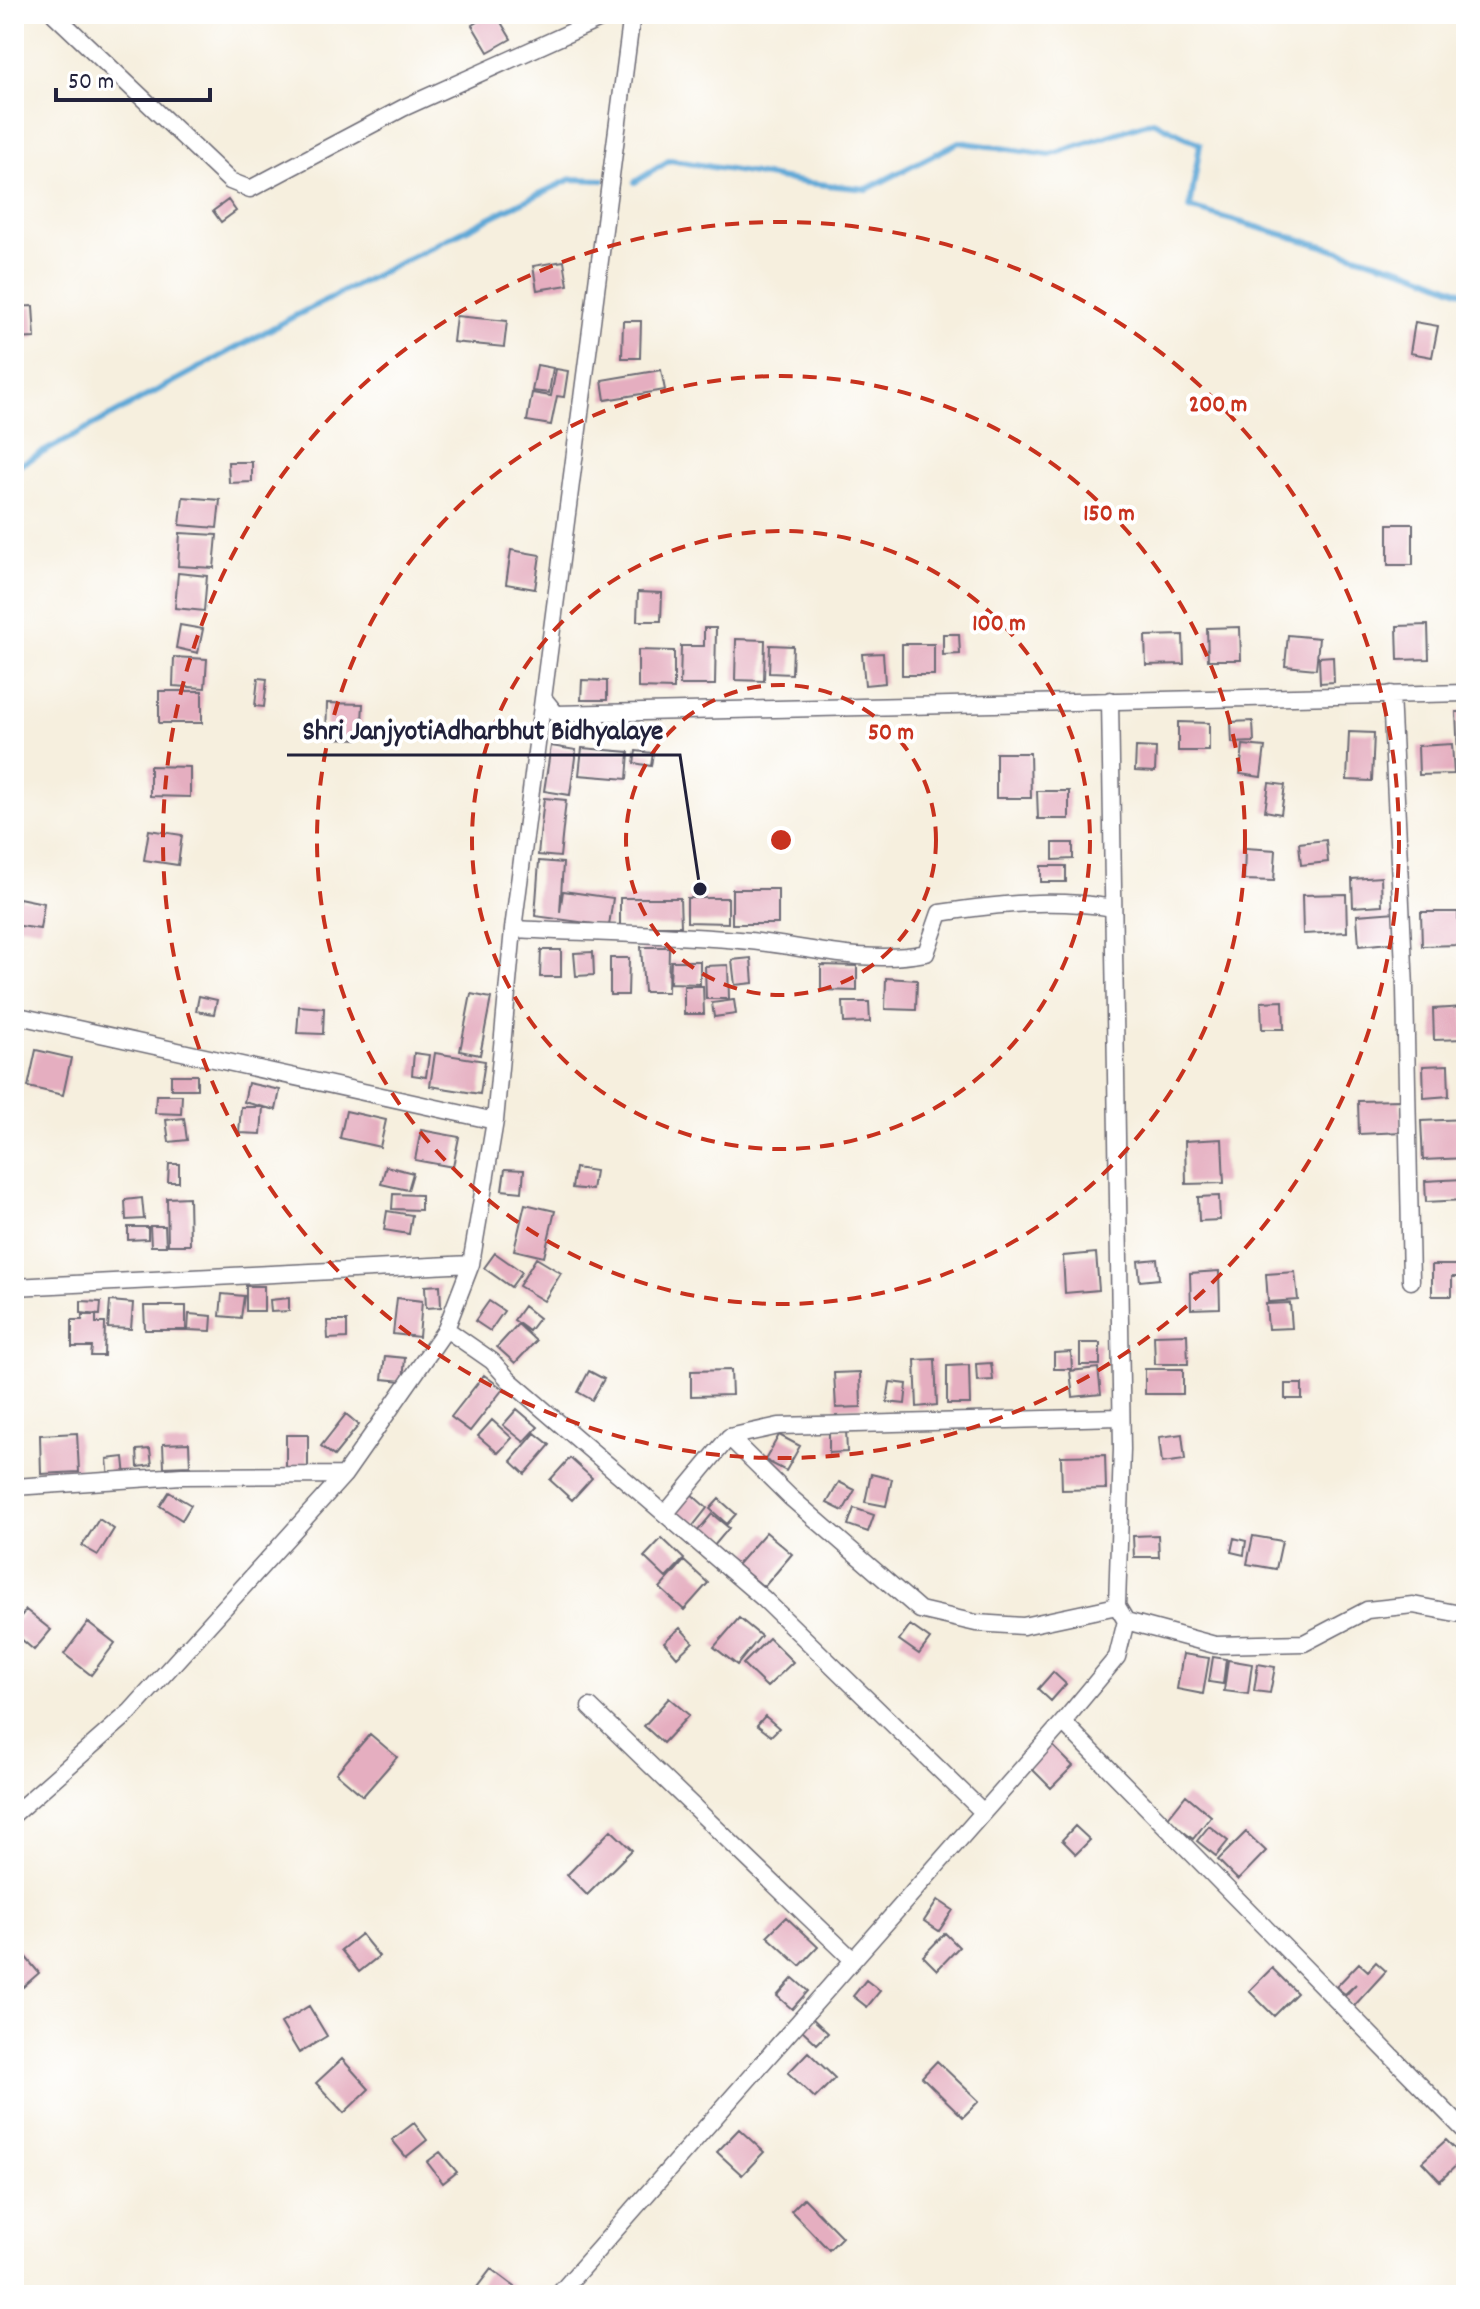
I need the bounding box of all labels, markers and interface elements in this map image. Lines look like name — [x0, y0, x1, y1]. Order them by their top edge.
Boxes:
scale bar — [56, 52, 210, 102]
text: 50 m — [68, 66, 114, 100]
text: 200 m — [1189, 389, 1247, 423]
text: 150 m — [1083, 498, 1135, 532]
text: 100 m — [972, 608, 1026, 642]
callout: Shri JanjyotiAdharbhut Bidhyalaye — [287, 703, 680, 755]
text: Shri JanjyotiAdharbhut Bidhyalaye — [303, 714, 663, 754]
text: 50 m — [868, 717, 914, 751]
centre of rings — [767, 826, 795, 854]

